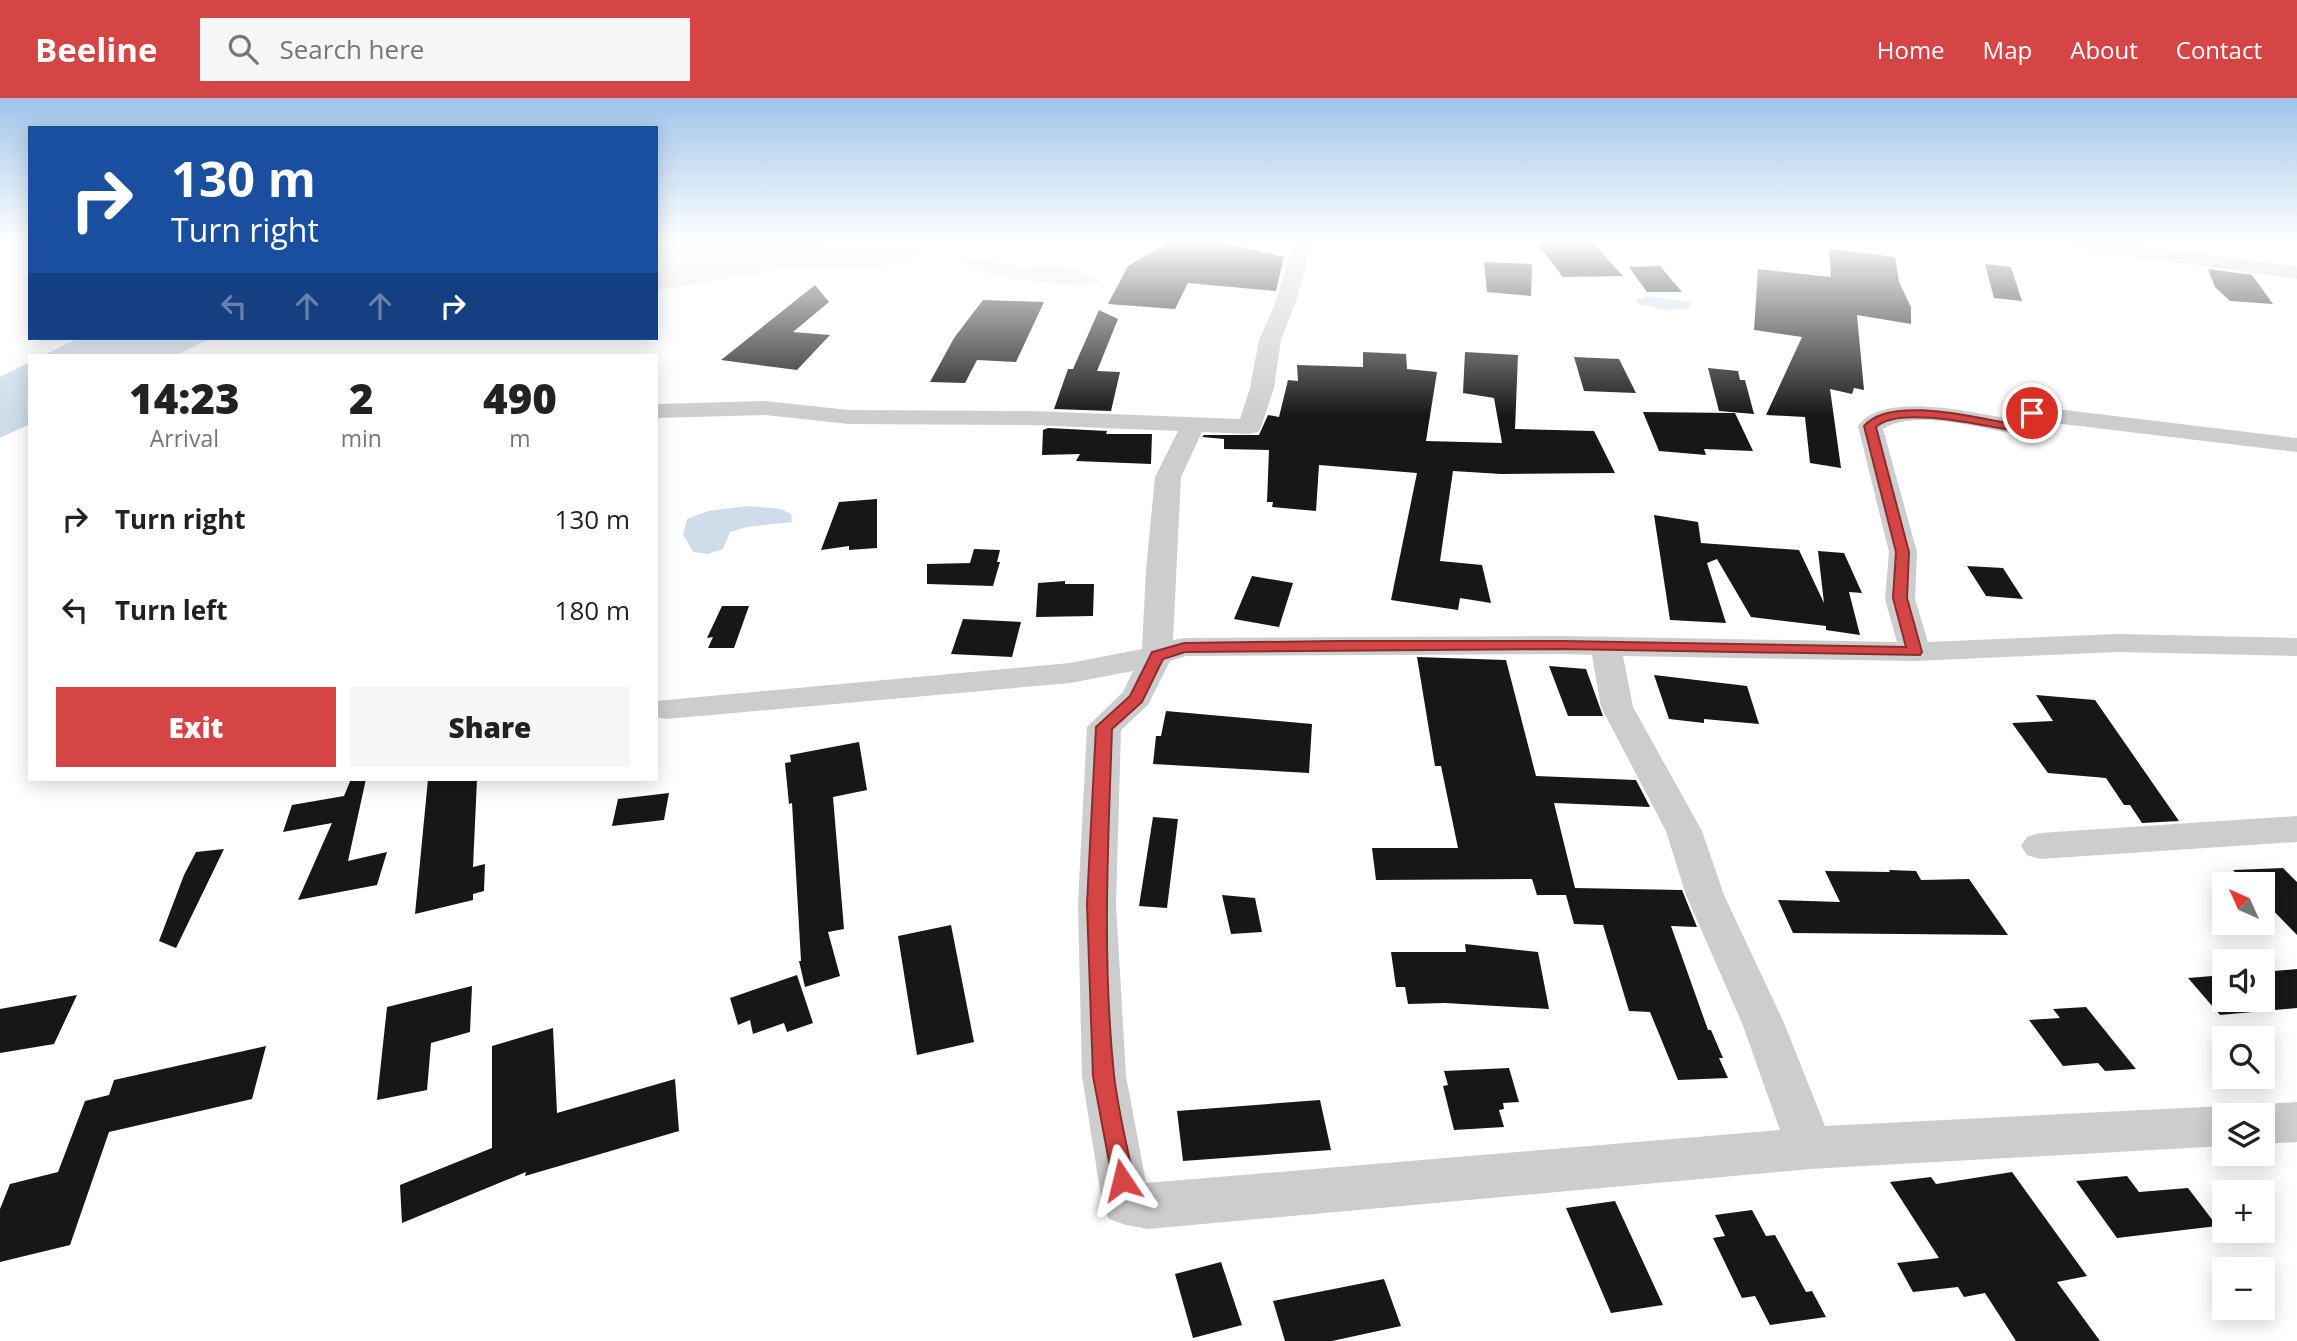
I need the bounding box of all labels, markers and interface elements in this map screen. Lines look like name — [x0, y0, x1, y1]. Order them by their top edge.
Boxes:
search box — [200, 18, 690, 81]
text: Beeline — [35, 27, 158, 72]
icon: search — [224, 30, 262, 68]
text: Search here — [280, 31, 424, 67]
text: Home — [1877, 33, 1945, 66]
text: Map — [1983, 33, 2032, 66]
text: About — [2070, 33, 2138, 66]
text: Contact — [2176, 33, 2262, 66]
text: 130 m — [171, 145, 316, 211]
icon: right — [56, 154, 147, 245]
text: Turn right — [171, 208, 319, 251]
icon: left — [215, 287, 253, 325]
icon: ahead — [288, 287, 326, 325]
icon: ahead — [361, 287, 399, 325]
icon: right — [434, 287, 472, 325]
text: 14:23 — [129, 369, 240, 426]
text: 2 — [349, 369, 374, 426]
text: 490 — [483, 369, 557, 426]
pin — [2002, 383, 2062, 443]
icon: arrive — [2013, 394, 2051, 432]
text: Arrival — [150, 422, 219, 454]
text: min — [341, 422, 382, 454]
text: m — [509, 422, 531, 454]
icon: right — [56, 500, 94, 538]
text: Turn right — [115, 501, 246, 537]
text: 130 m — [555, 501, 630, 537]
icon: left — [56, 591, 94, 629]
text: Turn left — [115, 592, 227, 628]
text: 180 m — [555, 592, 630, 628]
button: Exit — [56, 687, 336, 767]
button: Share — [350, 687, 630, 767]
north arrow — [2212, 872, 2275, 934]
map controls — [2212, 872, 2275, 1320]
button: sound — [2212, 949, 2275, 1012]
button: search — [2212, 1026, 2275, 1089]
button: layers — [2212, 1103, 2275, 1166]
position arrow — [1085, 1143, 1159, 1217]
button: + — [2212, 1180, 2275, 1243]
button: − — [2212, 1257, 2275, 1320]

